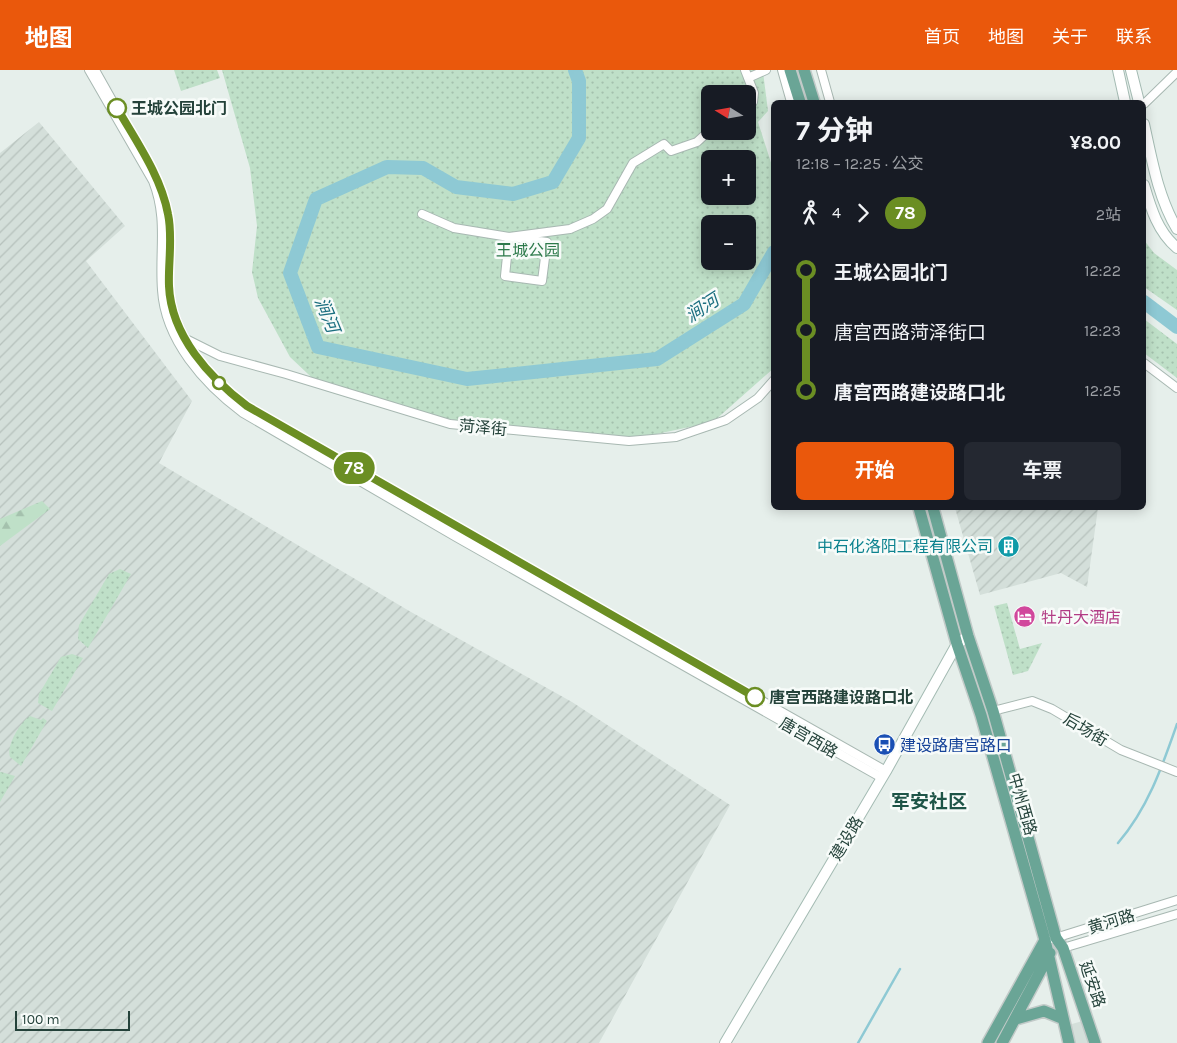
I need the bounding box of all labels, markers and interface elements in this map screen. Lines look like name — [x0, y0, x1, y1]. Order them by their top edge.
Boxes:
text: 地图 — [25, 24, 73, 52]
text: 首页 — [924, 26, 960, 48]
text: 地图 — [988, 26, 1024, 48]
text: 关于 — [1052, 26, 1088, 48]
text: 联系 — [1116, 26, 1152, 48]
north arrow — [701, 85, 756, 140]
map controls — [701, 85, 756, 270]
marker: 王城公园北门 — [107, 98, 127, 118]
place label: 王城公园北门 — [131, 99, 227, 118]
text: 7 分钟 — [796, 114, 873, 147]
text: ¥8.00 — [1069, 132, 1121, 154]
button: + — [701, 150, 756, 205]
text: 12:18 – 12:25 · 公交 — [796, 154, 924, 173]
icon: walk — [796, 199, 824, 227]
icon: forward — [849, 199, 877, 227]
text: 78 — [895, 202, 916, 224]
text: 4 — [832, 203, 841, 222]
text: 2站 — [1096, 205, 1121, 224]
button: − — [701, 215, 756, 270]
park label: 王城公园 — [496, 241, 560, 260]
text: 12:22 — [1084, 261, 1121, 280]
text: 王城公园北门 — [834, 262, 948, 284]
water label: 涧河 — [681, 287, 726, 327]
water label: 涧河 — [310, 294, 345, 339]
text: 12:23 — [1084, 321, 1121, 340]
text: 唐宫西路菏泽街口 — [834, 322, 986, 344]
unlabelled marker — [212, 376, 226, 390]
text: 12:25 — [1084, 381, 1121, 400]
text: 唐宫西路建设路口北 — [834, 382, 1005, 404]
street label: 菏泽街 — [458, 416, 508, 439]
button: 开始 — [796, 442, 954, 500]
button: 车票 — [964, 442, 1121, 500]
line badge: 78 — [332, 452, 376, 484]
text: 78 — [344, 457, 364, 479]
building icon: 中石化洛阳工程有限公司 — [997, 534, 1021, 558]
place label: 中石化洛阳工程有限公司 — [817, 537, 993, 556]
hotel icon: 牡丹大酒店 — [1013, 605, 1037, 629]
place label: 牡丹大酒店 — [1041, 608, 1121, 627]
marker: 唐宫西路建设路口北 — [745, 687, 765, 707]
place label: 唐宫西路建设路口北 — [769, 688, 913, 707]
street label: 后场街 — [1060, 709, 1111, 750]
street label: 唐宫西路 — [776, 713, 841, 762]
bus stop icon: 建设路唐宫路口 — [872, 733, 896, 757]
place label: 建设路唐宫路口 — [900, 736, 1012, 755]
street label: 中州西路 — [1005, 771, 1040, 838]
district label: 军安社区 — [891, 791, 967, 813]
street label: 建设路 — [826, 813, 867, 864]
street label: 黄河路 — [1085, 905, 1137, 938]
street label: 延安路 — [1076, 958, 1109, 1010]
scale bar — [15, 1008, 130, 1031]
text: 100 m — [22, 1011, 60, 1028]

